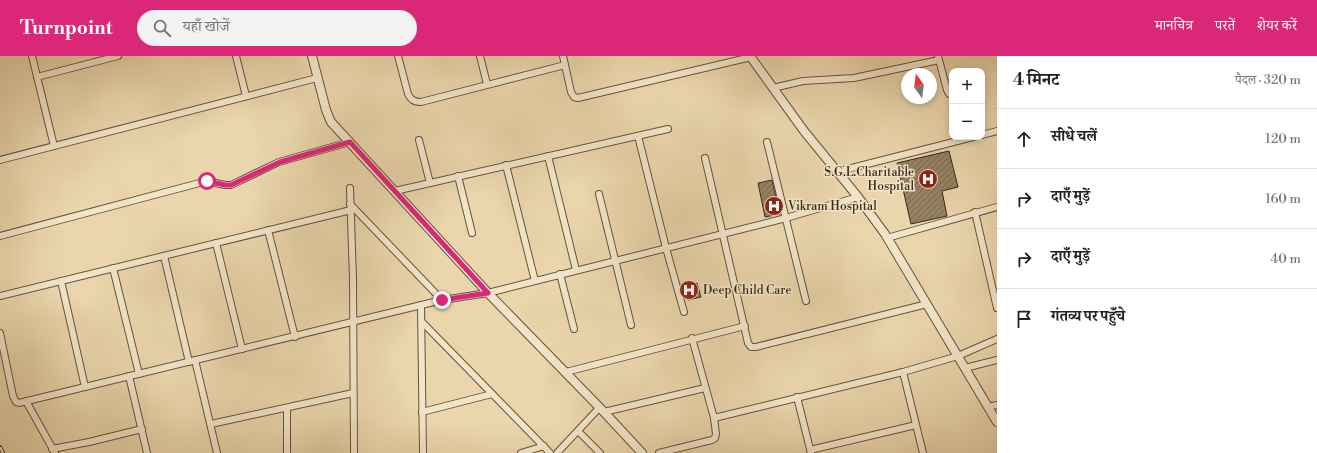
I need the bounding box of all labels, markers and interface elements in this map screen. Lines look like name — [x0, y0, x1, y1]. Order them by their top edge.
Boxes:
search box — [137, 10, 417, 46]
text: Turnpoint — [20, 16, 113, 40]
icon: search — [151, 17, 173, 39]
text: यहाँ खोजें — [183, 17, 230, 36]
text: मानचित्र — [1155, 17, 1193, 35]
text: परतें — [1215, 17, 1235, 35]
text: शेयर करें — [1257, 17, 1297, 35]
north arrow — [901, 68, 937, 104]
map controls — [949, 68, 985, 140]
button: + — [949, 68, 985, 104]
text: 4 मिनट — [1013, 69, 1059, 91]
text: पैदल · 320 m — [1235, 72, 1301, 88]
button: − — [949, 104, 985, 140]
text: सीधे चलें — [1051, 127, 1097, 146]
icon: ahead — [1013, 128, 1035, 150]
text: 120 m — [1265, 131, 1301, 147]
place label: S.G.L.Charitable Hospital — [824, 165, 914, 194]
hospital icon: S.G.L.Charitable Hospital — [917, 168, 939, 190]
route start — [198, 172, 216, 190]
text: दाएँ मुड़ें — [1051, 187, 1090, 206]
icon: right — [1013, 188, 1035, 210]
text: 160 m — [1265, 191, 1301, 207]
hospital icon: Vikram Hospital — [763, 195, 785, 217]
place label: Vikram Hospital — [787, 199, 877, 214]
text: दाएँ मुड़ें — [1051, 247, 1090, 266]
icon: right — [1013, 248, 1035, 270]
text: 40 m — [1271, 251, 1301, 267]
hospital icon: Deep Child Care — [678, 279, 700, 301]
place label: Deep Child Care — [703, 283, 792, 298]
route end — [433, 291, 451, 309]
text: गंतव्य पर पहुँचे — [1051, 307, 1125, 326]
icon: arrive — [1013, 308, 1035, 330]

